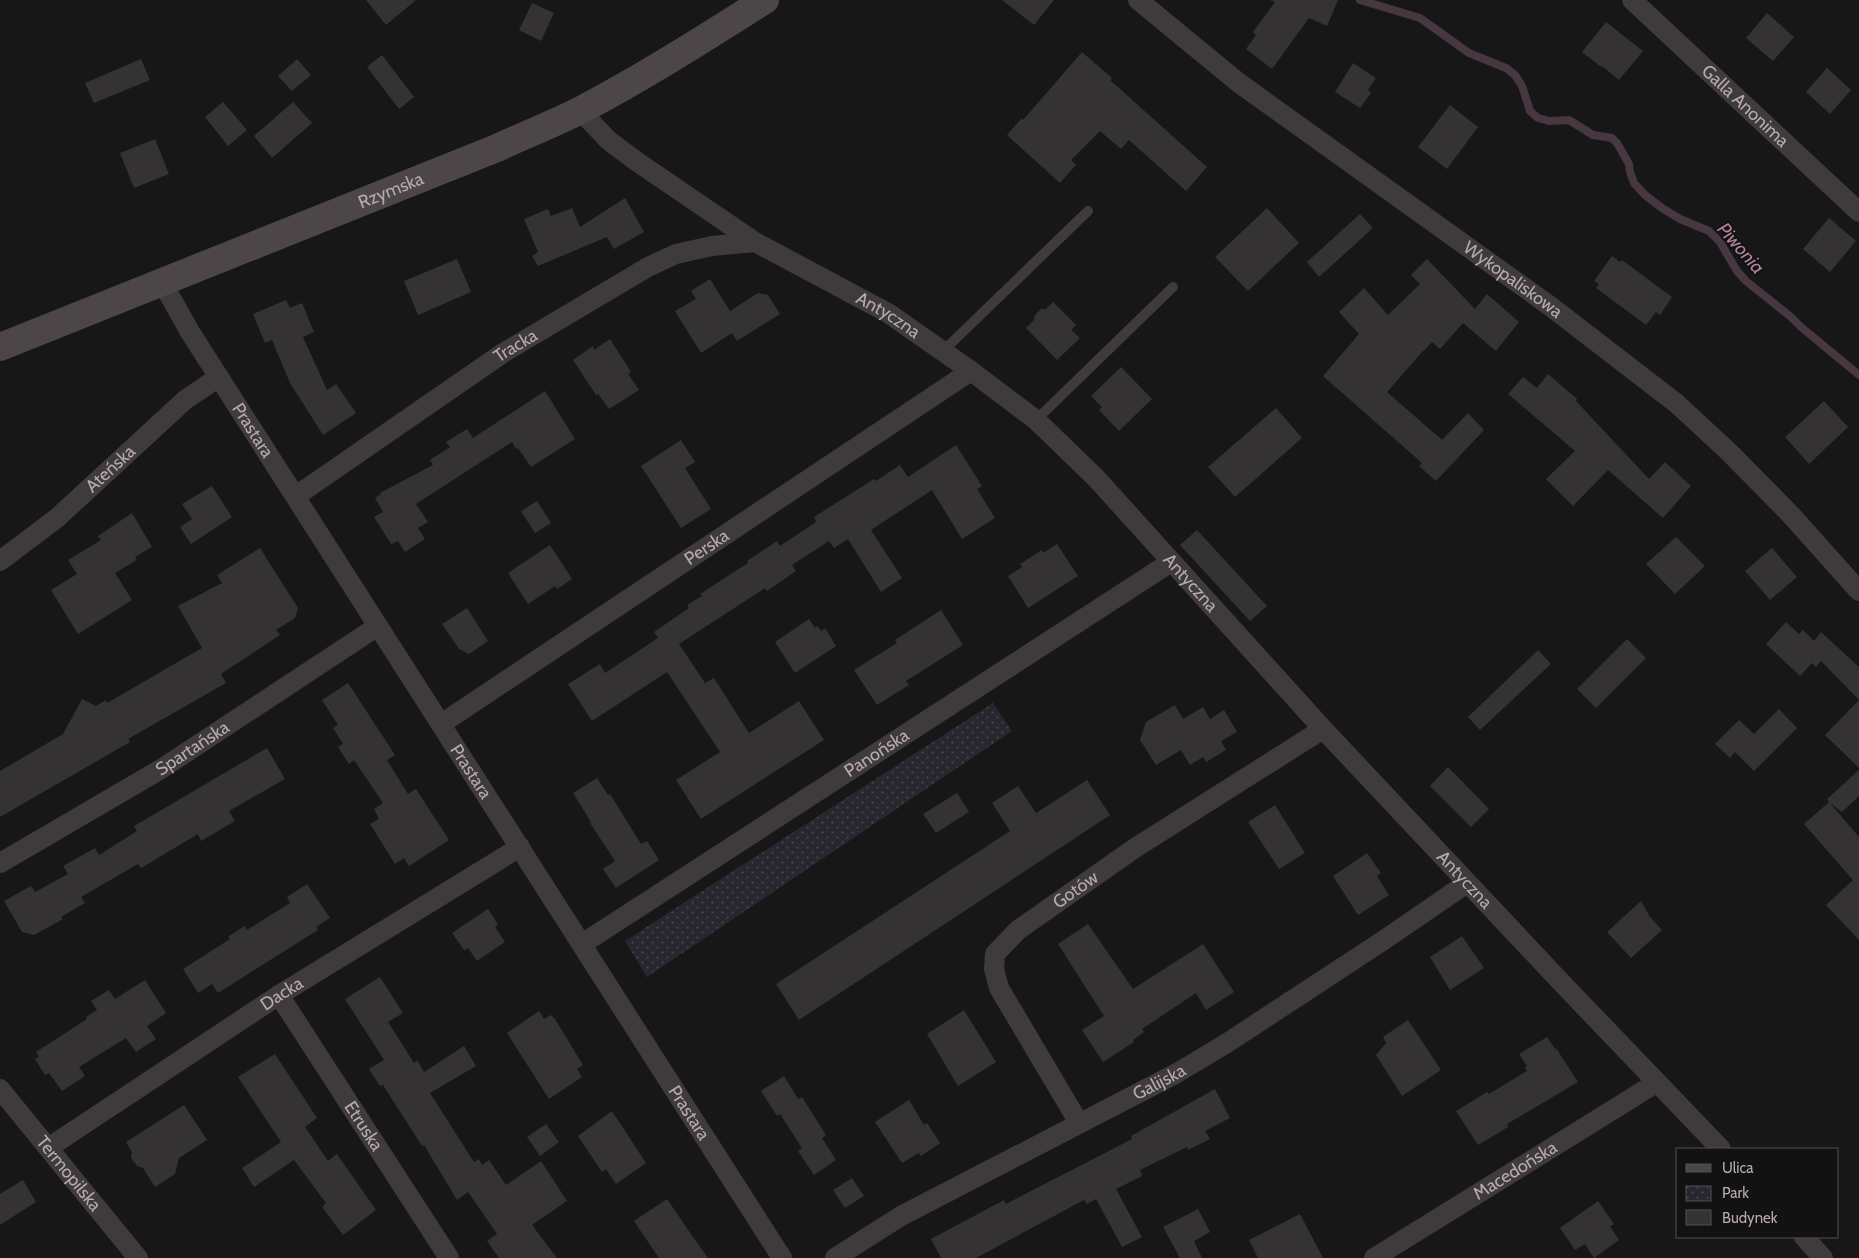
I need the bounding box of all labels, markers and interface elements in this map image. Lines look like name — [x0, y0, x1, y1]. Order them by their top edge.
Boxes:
street label: Galla Anonima — [1697, 60, 1794, 152]
street label: Rzymska — [355, 167, 427, 213]
water label: Piwonia — [1712, 218, 1770, 278]
street label: Wykopaliskowa — [1459, 237, 1567, 323]
street label: Antyczna — [852, 287, 925, 343]
street label: Tracka — [489, 324, 542, 367]
street label: Prastara — [227, 399, 279, 462]
street label: Ateńska — [81, 440, 140, 497]
street label: Perska — [680, 524, 733, 570]
street label: Antyczna — [1159, 549, 1223, 617]
street label: Spartańska — [151, 716, 234, 781]
street label: Panońska — [840, 724, 913, 782]
street label: Prastara — [445, 740, 497, 803]
street label: Antyczna — [1432, 846, 1497, 913]
street label: Gotów — [1048, 866, 1103, 913]
street label: Dacka — [256, 972, 307, 1015]
street label: Galijska — [1129, 1059, 1190, 1105]
street label: Prastara — [664, 1081, 715, 1145]
street label: Etruska — [340, 1097, 388, 1155]
street label: Termopilska — [32, 1131, 106, 1216]
street label: Macedońska — [1469, 1136, 1561, 1205]
legend — [1676, 1148, 1839, 1238]
text: Ulica — [1722, 1159, 1754, 1177]
text: Park — [1722, 1184, 1749, 1202]
text: Budynek — [1722, 1209, 1778, 1227]

